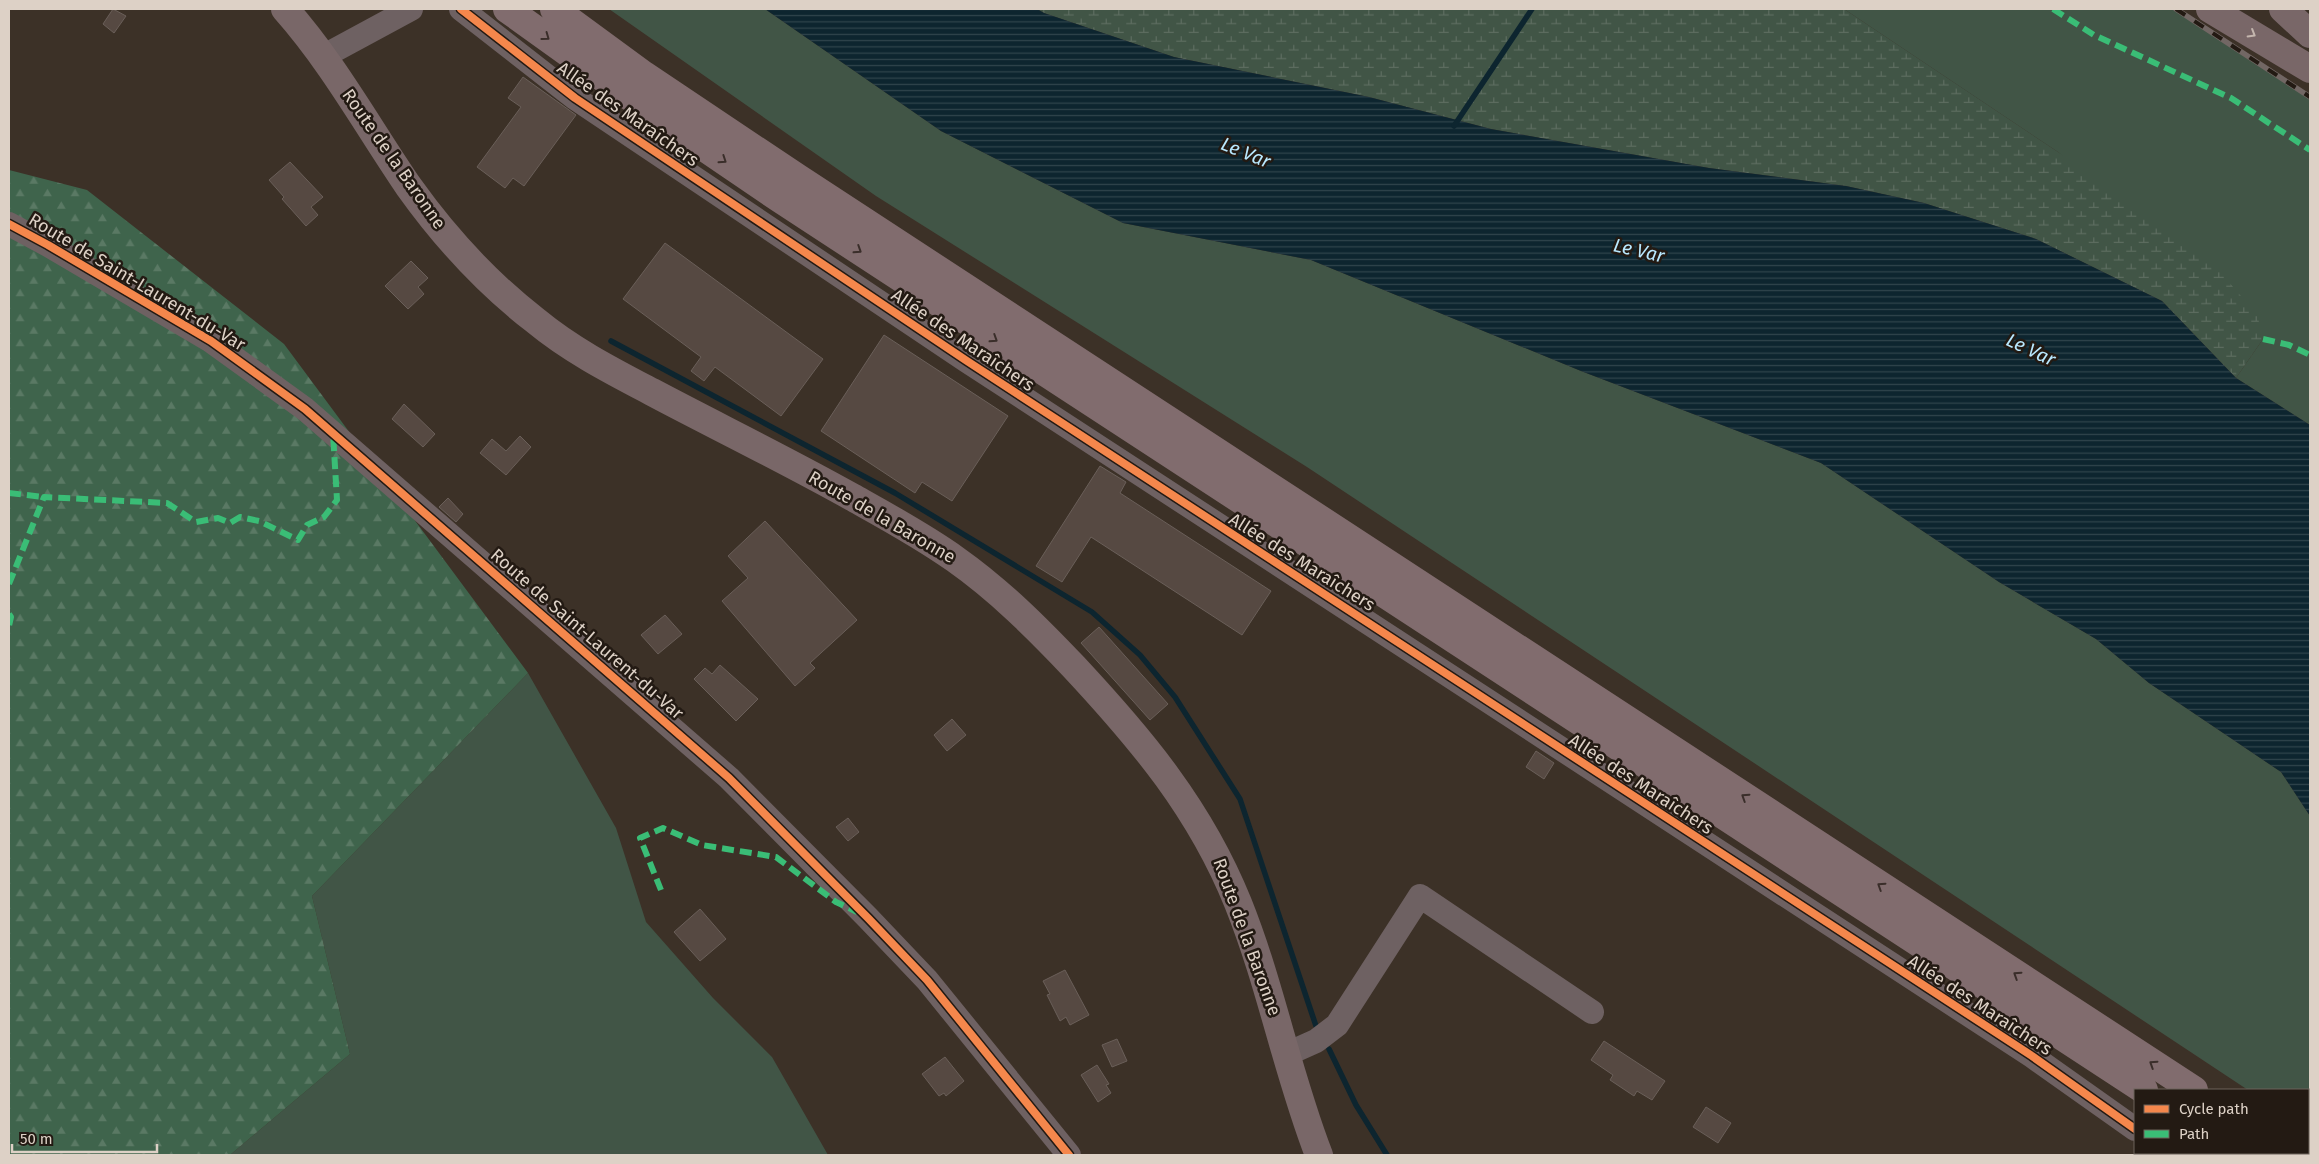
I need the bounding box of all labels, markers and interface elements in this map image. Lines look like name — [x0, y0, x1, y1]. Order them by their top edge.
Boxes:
one-way arrow — [2246, 27, 2255, 37]
one-way arrow — [540, 31, 550, 40]
street label: Allée des Maraîchers — [553, 57, 703, 171]
street label: Route de la Baronne — [337, 85, 451, 233]
water label: Le Var — [1218, 132, 1275, 173]
one-way arrow — [717, 154, 726, 163]
street label: Route de Saint-Laurent-du-Var — [25, 208, 249, 356]
water label: Le Var — [1611, 233, 1667, 268]
one-way arrow — [852, 244, 861, 254]
street label: Allée des Maraîchers — [887, 284, 1039, 396]
water label: Le Var — [2003, 328, 2060, 371]
one-way arrow — [988, 333, 998, 342]
street label: Route de la Baronne — [805, 466, 959, 568]
street label: Allée des Maraîchers — [1225, 508, 1379, 616]
street label: Route de Saint-Laurent-du-Var — [486, 544, 688, 724]
street label: Allée des Maraîchers — [1565, 729, 1717, 839]
one-way arrow — [1741, 794, 1751, 803]
street label: Route de la Baronne — [1208, 855, 1286, 1019]
one-way arrow — [1877, 883, 1887, 892]
street label: Allée des Maraîchers — [1904, 950, 2056, 1060]
one-way arrow — [2013, 971, 2022, 981]
one-way arrow — [2150, 1060, 2159, 1070]
legend — [2134, 1089, 2309, 1154]
text: Cycle path — [2179, 1100, 2249, 1118]
scale bar — [12, 1122, 158, 1154]
text: Path — [2179, 1125, 2209, 1143]
text: 50 m — [20, 1130, 53, 1148]

